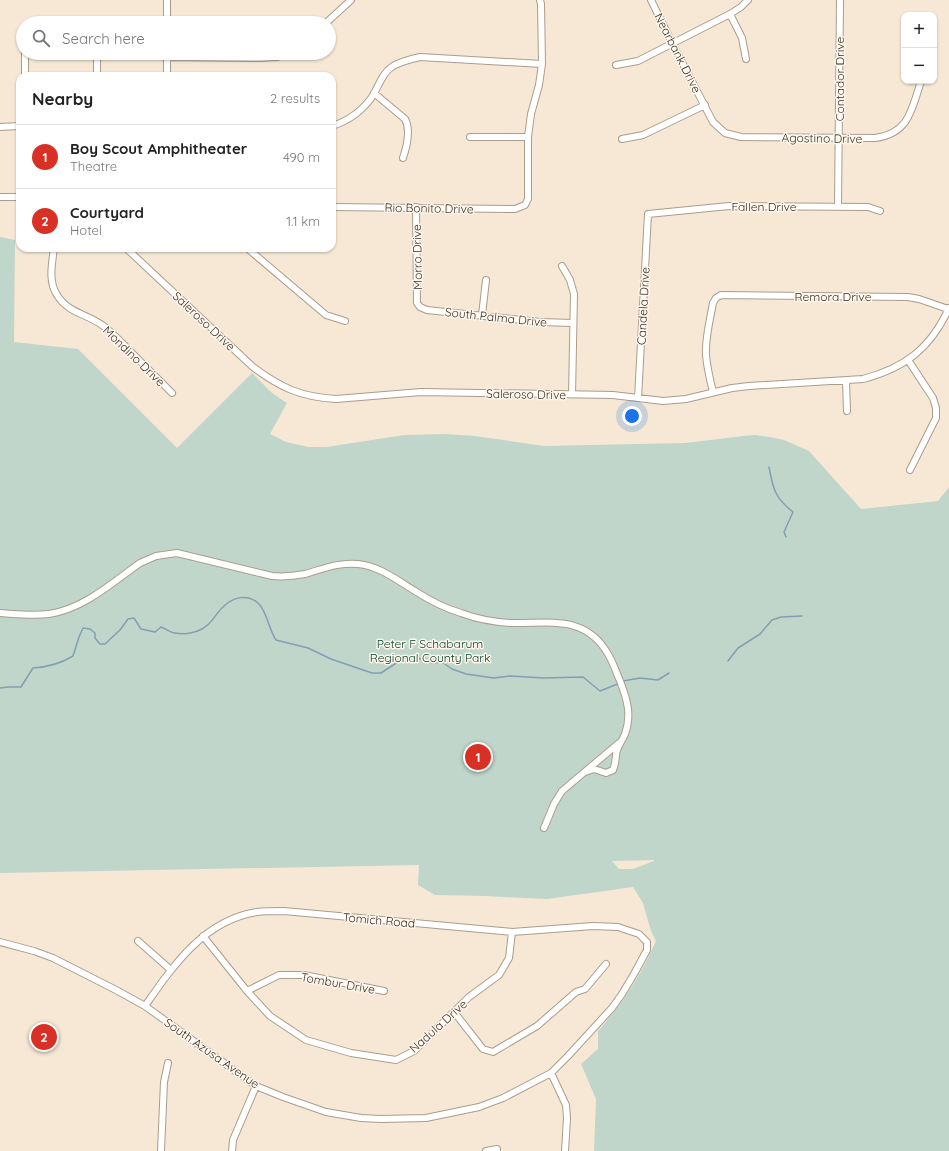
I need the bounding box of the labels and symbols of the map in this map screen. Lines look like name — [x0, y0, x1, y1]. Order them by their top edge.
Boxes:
street label: Nearbank Drive — [651, 11, 705, 96]
street label: Contador Drive — [832, 36, 847, 121]
street label: Agostino Drive — [781, 130, 863, 146]
street label: Fallen Drive — [731, 199, 797, 214]
street label: Rio Bonito Drive — [384, 200, 474, 216]
street label: Morro Drive — [409, 224, 425, 290]
street label: Candela Drive — [633, 266, 653, 345]
street label: Saleroso Drive — [170, 288, 239, 354]
street label: Remora Drive — [795, 289, 872, 304]
street label: South Palma Drive — [444, 304, 548, 330]
street label: Mondino Drive — [100, 323, 168, 389]
street label: Saleroso Drive — [486, 386, 566, 402]
your location — [622, 406, 642, 426]
park label: Peter F Schabarum Regional County Park — [370, 636, 490, 665]
pin: 1 — [465, 742, 491, 772]
street label: Tomich Road — [342, 909, 416, 931]
street label: Tombur Drive — [300, 969, 376, 997]
street label: Nadula Drive — [406, 996, 470, 1056]
street label: South Azusa Avenue — [162, 1015, 263, 1092]
pin: 2 — [31, 1022, 57, 1052]

